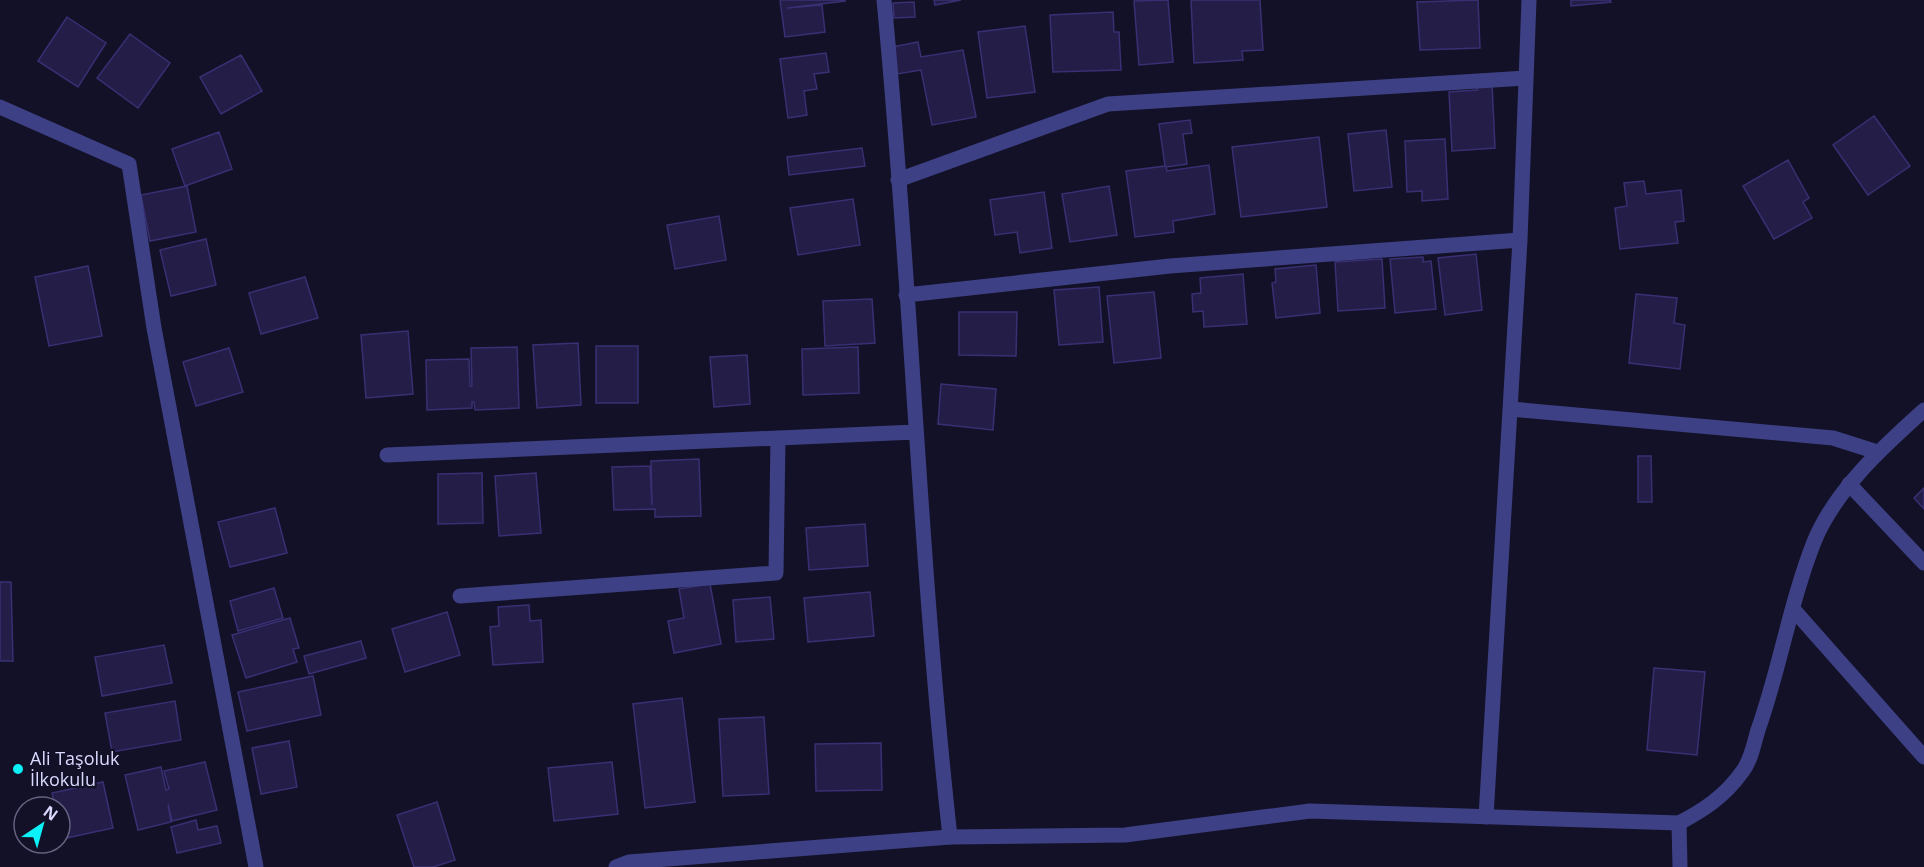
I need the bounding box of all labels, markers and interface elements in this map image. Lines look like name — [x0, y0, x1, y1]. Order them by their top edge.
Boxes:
place label: Ali Taşoluk İlkokulu — [30, 746, 120, 791]
marker: Ali Taşoluk İlkokulu — [11, 762, 25, 776]
north arrow — [12, 795, 72, 855]
text: N — [39, 800, 63, 826]

